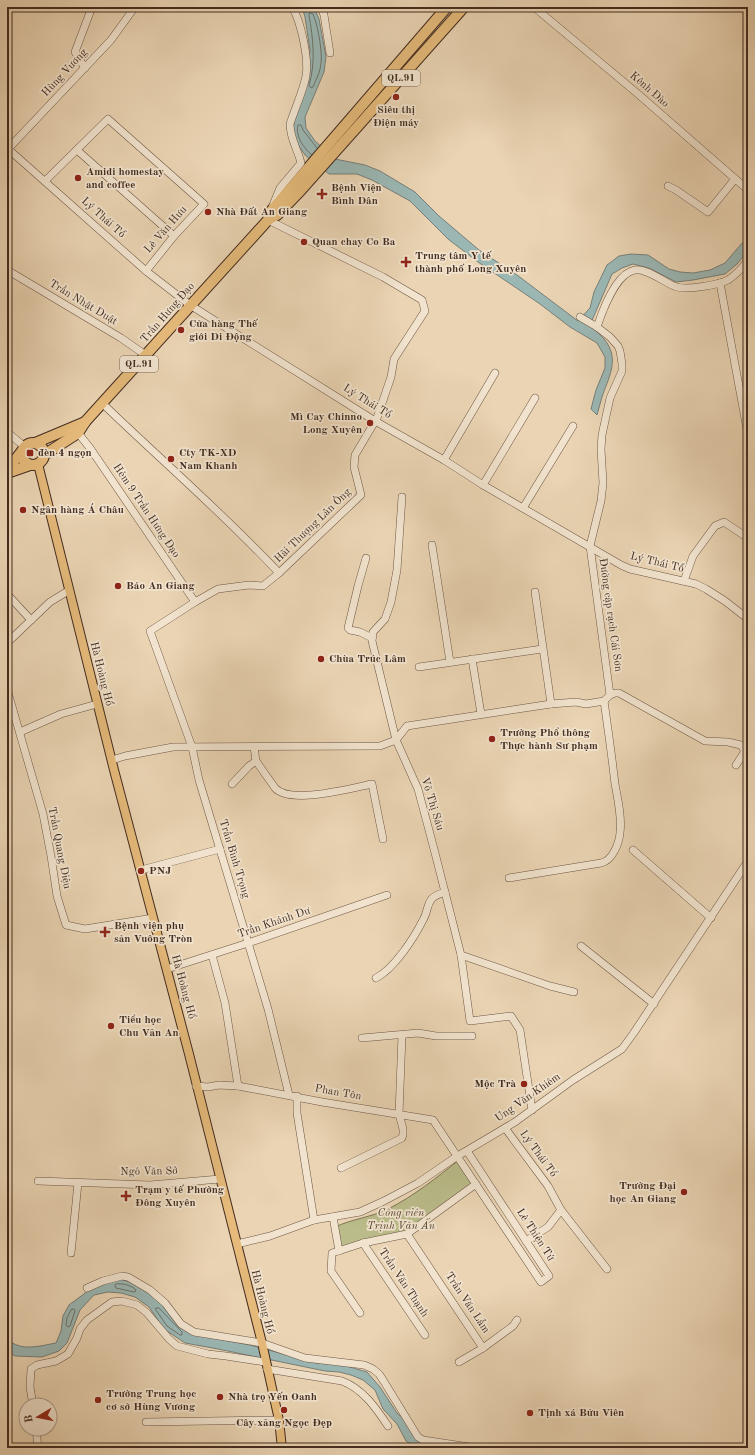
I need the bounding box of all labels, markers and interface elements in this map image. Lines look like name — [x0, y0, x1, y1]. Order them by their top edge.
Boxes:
street label: Hùng Vương — [40, 47, 90, 99]
road number: QL.91 — [382, 70, 420, 86]
street label: Kênh Đào — [627, 70, 671, 110]
marker: Siêu thị Điện máy — [391, 92, 401, 102]
place label: Siêu thị Điện máy — [373, 105, 419, 129]
place label: Amidi homestay and coffee — [86, 167, 164, 191]
marker: Amidi homestay and coffee — [73, 173, 83, 183]
place label: Bệnh Viện Bình Dân — [331, 183, 382, 207]
marker: Bệnh Viện Bình Dân — [316, 188, 328, 200]
street label: Lý Thái Tổ — [79, 195, 128, 240]
street label: Lê Văn Hưu — [143, 204, 189, 256]
place label: Nhà Đất An Giang — [216, 206, 307, 218]
marker: Nhà Đất An Giang — [203, 207, 213, 217]
marker: Quan chay Co Ba — [299, 237, 309, 247]
place label: Quan chay Co Ba — [312, 237, 396, 248]
place label: Trung tâm Y tế thành phố Long Xuyên — [415, 250, 526, 275]
marker: Trung tâm Y tế thành phố Long Xuyên — [400, 256, 412, 268]
street label: Trần Nhật Duật — [47, 278, 120, 328]
street label: Trần Hưng Đạo — [138, 280, 197, 345]
place label: Cửa hàng Thế giới Di Động — [189, 318, 258, 343]
marker: Cửa hàng Thế giới Di Động — [176, 325, 186, 335]
road number: QL.91 — [120, 356, 158, 372]
street label: Lý Thái Tổ — [341, 382, 394, 421]
place label: Mì Cay Chinno Long Xuyên — [290, 412, 362, 436]
marker: Mì Cay Chinno Long Xuyên — [365, 418, 375, 428]
marker: đèn 4 ngọn — [25, 448, 35, 458]
place label: đèn 4 ngọn — [38, 448, 92, 459]
place label: Cty TK-XD Nam Khanh — [179, 448, 237, 472]
marker: Cty TK-XD Nam Khanh — [166, 454, 176, 464]
street label: Hẻm 9 Trần Hưng Đạo — [110, 461, 182, 560]
street label: Hãi Thượng Lãn Ông — [271, 485, 353, 565]
place label: Ngân hàng Á Châu — [31, 503, 124, 516]
marker: Ngân hàng Á Châu — [18, 505, 28, 515]
street label: Lý Thái Tổ — [629, 550, 685, 575]
street label: Đường cặp rạch Cái Sơn — [597, 557, 623, 673]
marker: Báo An Giang — [113, 581, 123, 591]
place label: Báo An Giang — [126, 581, 195, 592]
street label: Hà Hoàng Hổ — [88, 640, 115, 707]
marker: Chùa Trúc Lâm — [316, 654, 326, 664]
place label: Chùa Trúc Lâm — [329, 654, 406, 665]
place label: Trường Phổ thông Thực hành Sư phạm — [500, 727, 598, 752]
marker: Trường Phổ thông Thực hành Sư phạm — [487, 734, 497, 744]
street label: Võ Thị Sáu — [419, 776, 445, 832]
street label: Trần Quang Diệu — [46, 806, 73, 890]
street label: Trần Bình Trọng — [217, 818, 252, 900]
marker: PNJ — [136, 866, 146, 876]
place label: PNJ — [149, 866, 171, 877]
street label: Trần Khánh Dư — [236, 904, 312, 941]
place label: Bệnh viện phụ sản Vuông Tròn — [114, 921, 192, 945]
marker: Bệnh viện phụ sản Vuông Tròn — [99, 926, 111, 938]
street label: Hà Hoàng Hổ — [169, 954, 198, 1020]
place label: Tiểu học Chu Văn An — [119, 1014, 179, 1039]
marker: Tiểu học Chu Văn An — [106, 1021, 116, 1031]
street label: Ung Văn Khiêm — [493, 1071, 563, 1125]
place label: Mộc Trà — [474, 1079, 516, 1090]
marker: Mộc Trà — [519, 1079, 529, 1089]
street label: Phan Tôn — [314, 1083, 362, 1103]
street label: Lý Thái Tổ — [517, 1128, 559, 1179]
street label: Ngô Văn Sở — [120, 1166, 178, 1178]
place label: Trường Đại học An Giang — [610, 1181, 676, 1205]
place label: Trạm y tế Phường Đông Xuyên — [135, 1184, 224, 1209]
marker: Trường Đại học An Giang — [679, 1187, 689, 1197]
marker: Trạm y tế Phường Đông Xuyên — [120, 1190, 132, 1202]
street label: Lê Thiện Tứ — [514, 1207, 556, 1263]
park label: Công viên Trịnh Văn Ấn — [367, 1208, 436, 1232]
street label: Trần Văn Thạnh — [376, 1246, 431, 1319]
street label: Hà Hoàng Hổ — [249, 1268, 276, 1335]
street label: Trần Văn Lẫm — [443, 1270, 492, 1336]
place label: Trường Trung học cơ sở Hùng Vương — [106, 1389, 196, 1413]
place label: Nhà trọ Yến Oanh — [228, 1391, 317, 1403]
marker: Nhà trọ Yến Oanh — [215, 1392, 225, 1402]
marker: Trường Trung học cơ sở Hùng Vương — [93, 1395, 103, 1405]
north arrow — [18, 1397, 58, 1437]
marker: Cây xăng Ngọc Đẹp — [279, 1405, 289, 1415]
marker: Tịnh xá Bửu Viên — [525, 1408, 535, 1418]
place label: Tịnh xá Bửu Viên — [538, 1408, 624, 1419]
text: B — [24, 1413, 36, 1423]
place label: Cây xăng Ngọc Đẹp — [236, 1418, 332, 1429]

